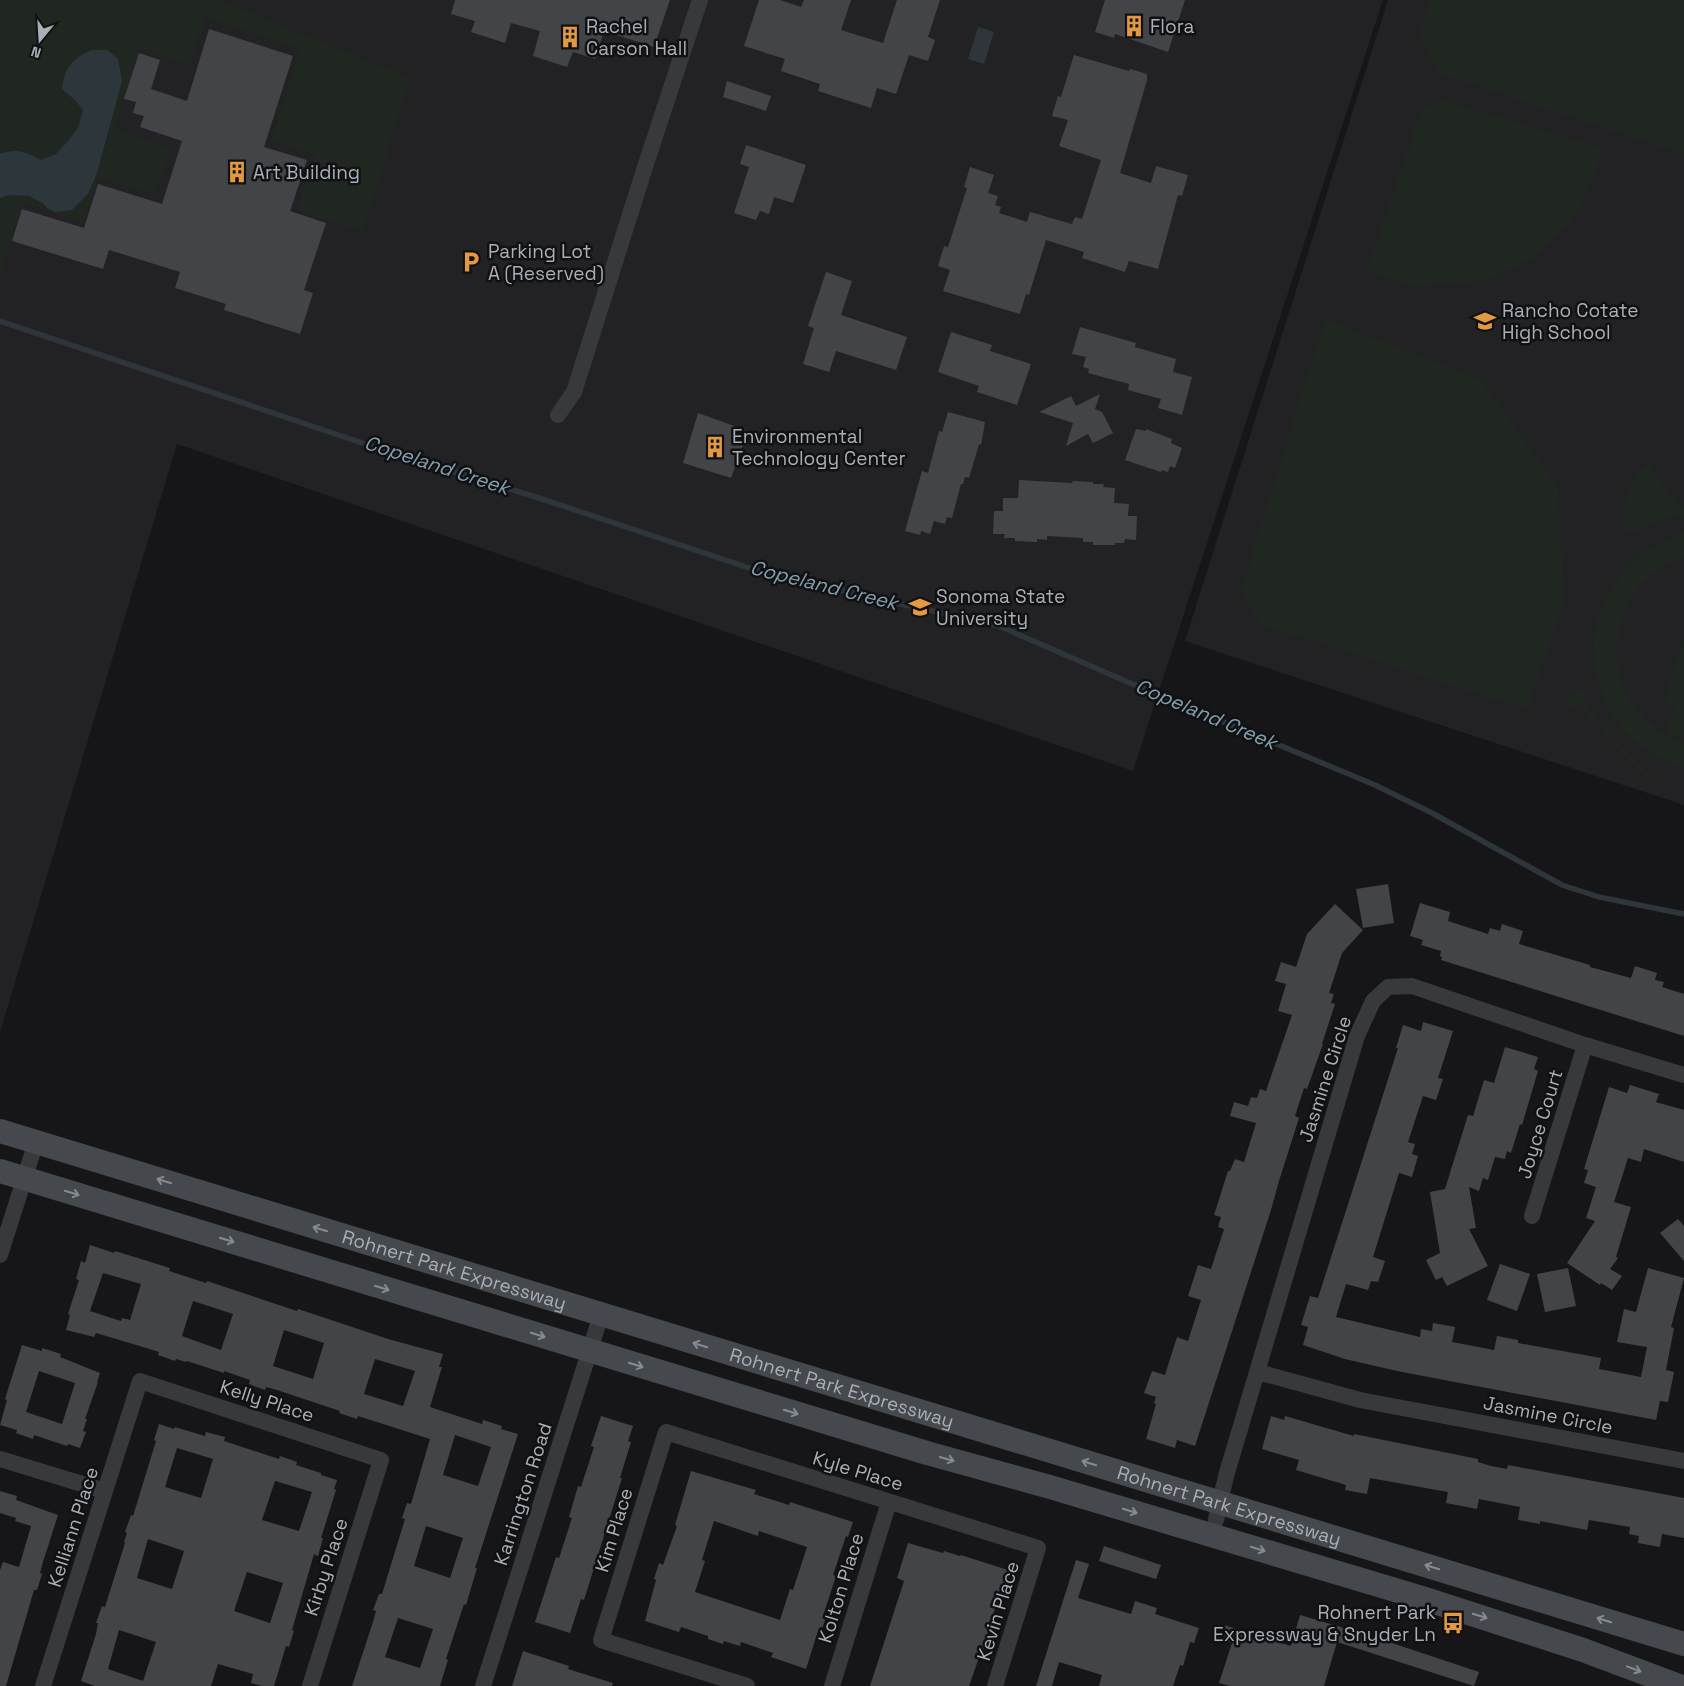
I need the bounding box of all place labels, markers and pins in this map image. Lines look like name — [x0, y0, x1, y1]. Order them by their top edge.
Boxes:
building icon: Flora — [1121, 13, 1147, 39]
place label: Rachel Carson Hall — [586, 14, 687, 61]
place label: Flora — [1150, 14, 1194, 39]
building icon: Rachel Carson Hall — [557, 24, 583, 50]
building icon: Art Building — [224, 159, 250, 185]
place label: Art Building — [253, 160, 360, 185]
place label: Parking Lot A (Reserved) — [488, 239, 604, 286]
parking icon: Parking Lot A (Reserved) — [458, 249, 484, 275]
place label: Rancho Cotate High School — [1502, 298, 1638, 345]
school or university icon: Rancho Cotate High School — [1472, 308, 1498, 334]
place label: Environmental Technology Center — [732, 424, 906, 471]
building icon: Environmental Technology Center — [702, 434, 728, 460]
place label: Sonoma State University — [936, 584, 1065, 631]
school or university icon: Sonoma State University — [907, 594, 933, 620]
place label: Rohnert Park Expressway & Snyder Ln — [1213, 1600, 1436, 1647]
bus stop icon: Rohnert Park Expressway & Snyder Ln — [1440, 1610, 1466, 1636]

